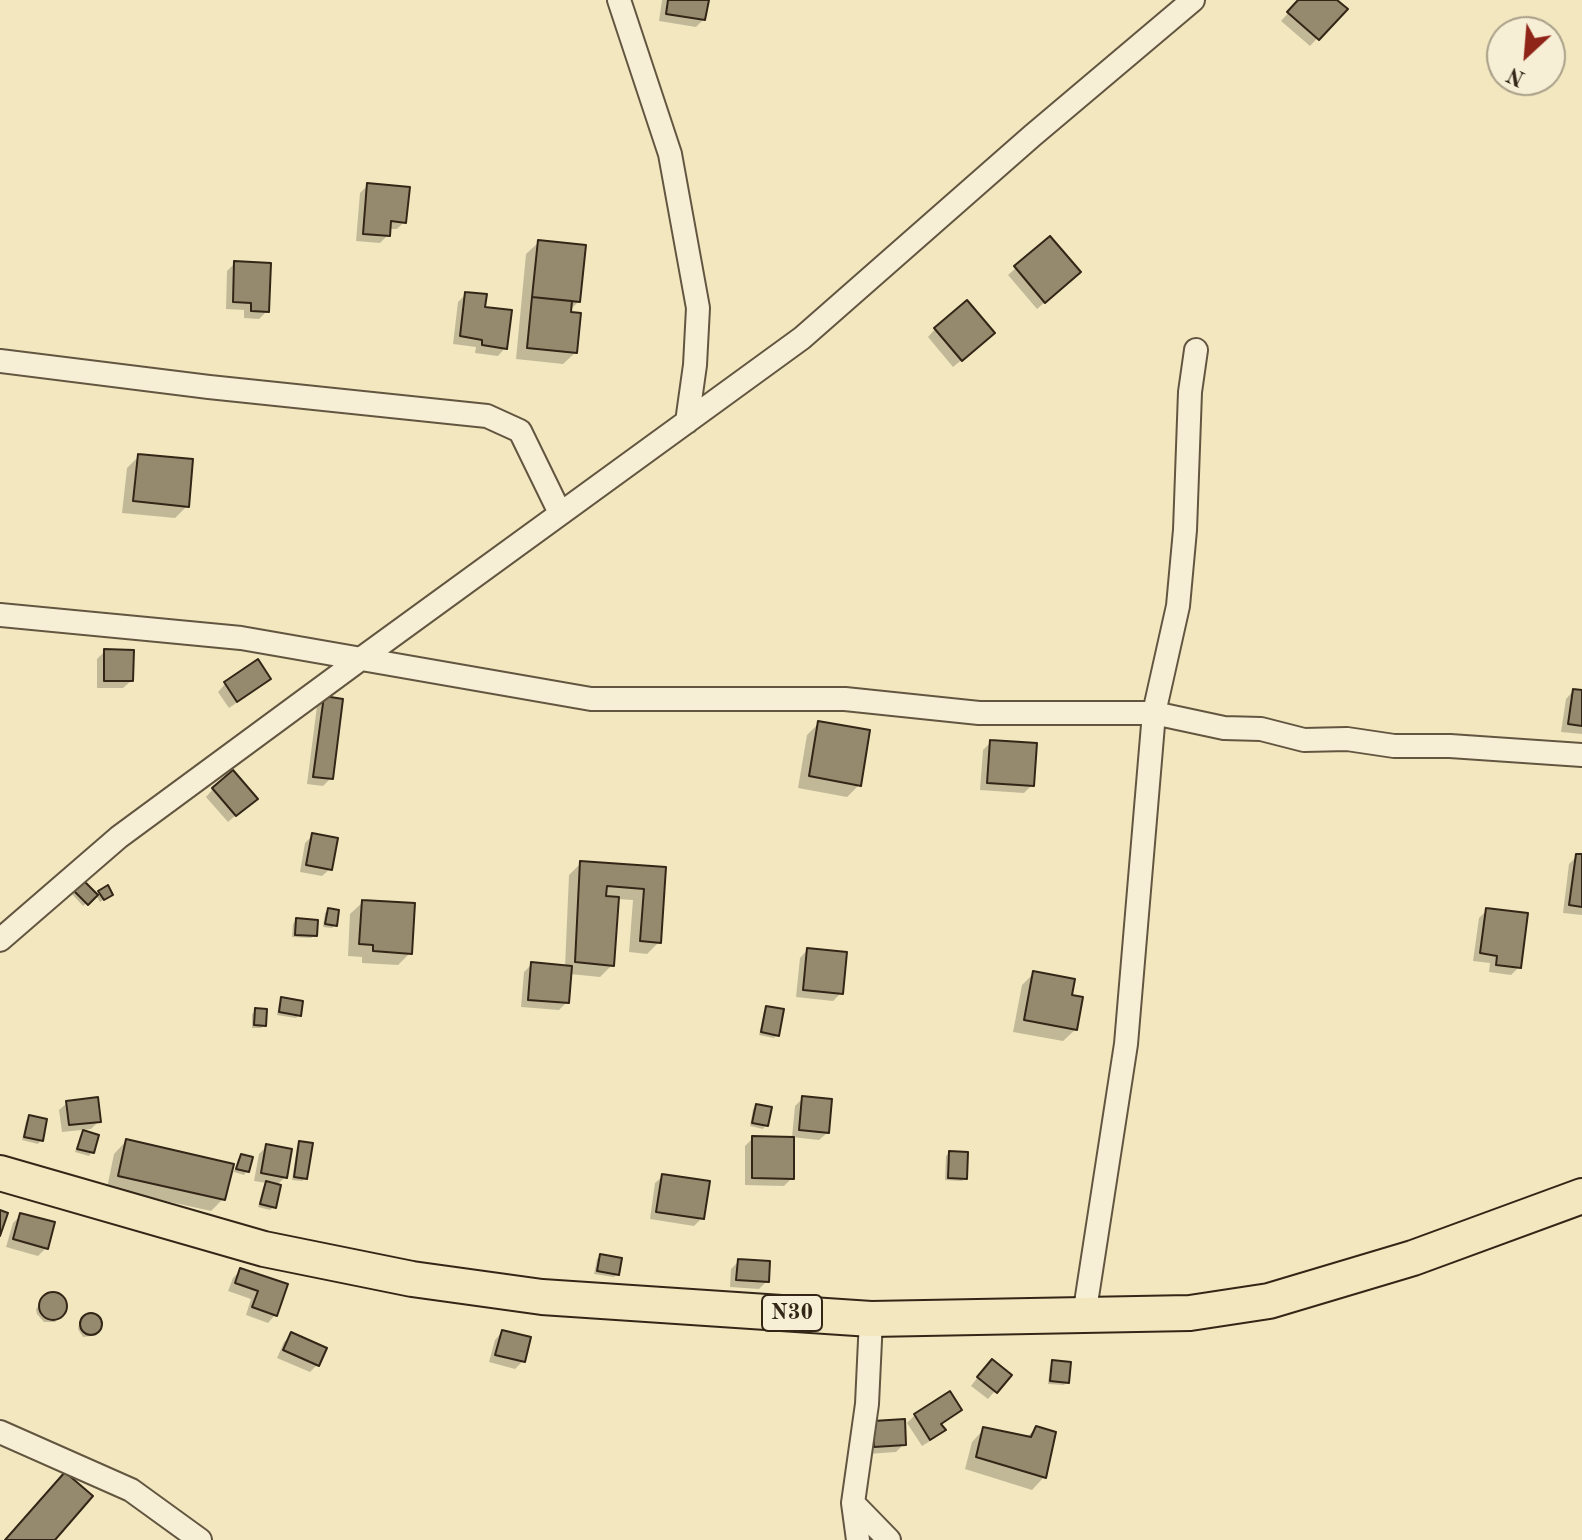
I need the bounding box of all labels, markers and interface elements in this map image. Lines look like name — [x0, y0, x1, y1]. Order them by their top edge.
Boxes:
north arrow — [1486, 16, 1566, 96]
text: N — [1504, 62, 1529, 89]
road number: N30 — [762, 1295, 822, 1331]

